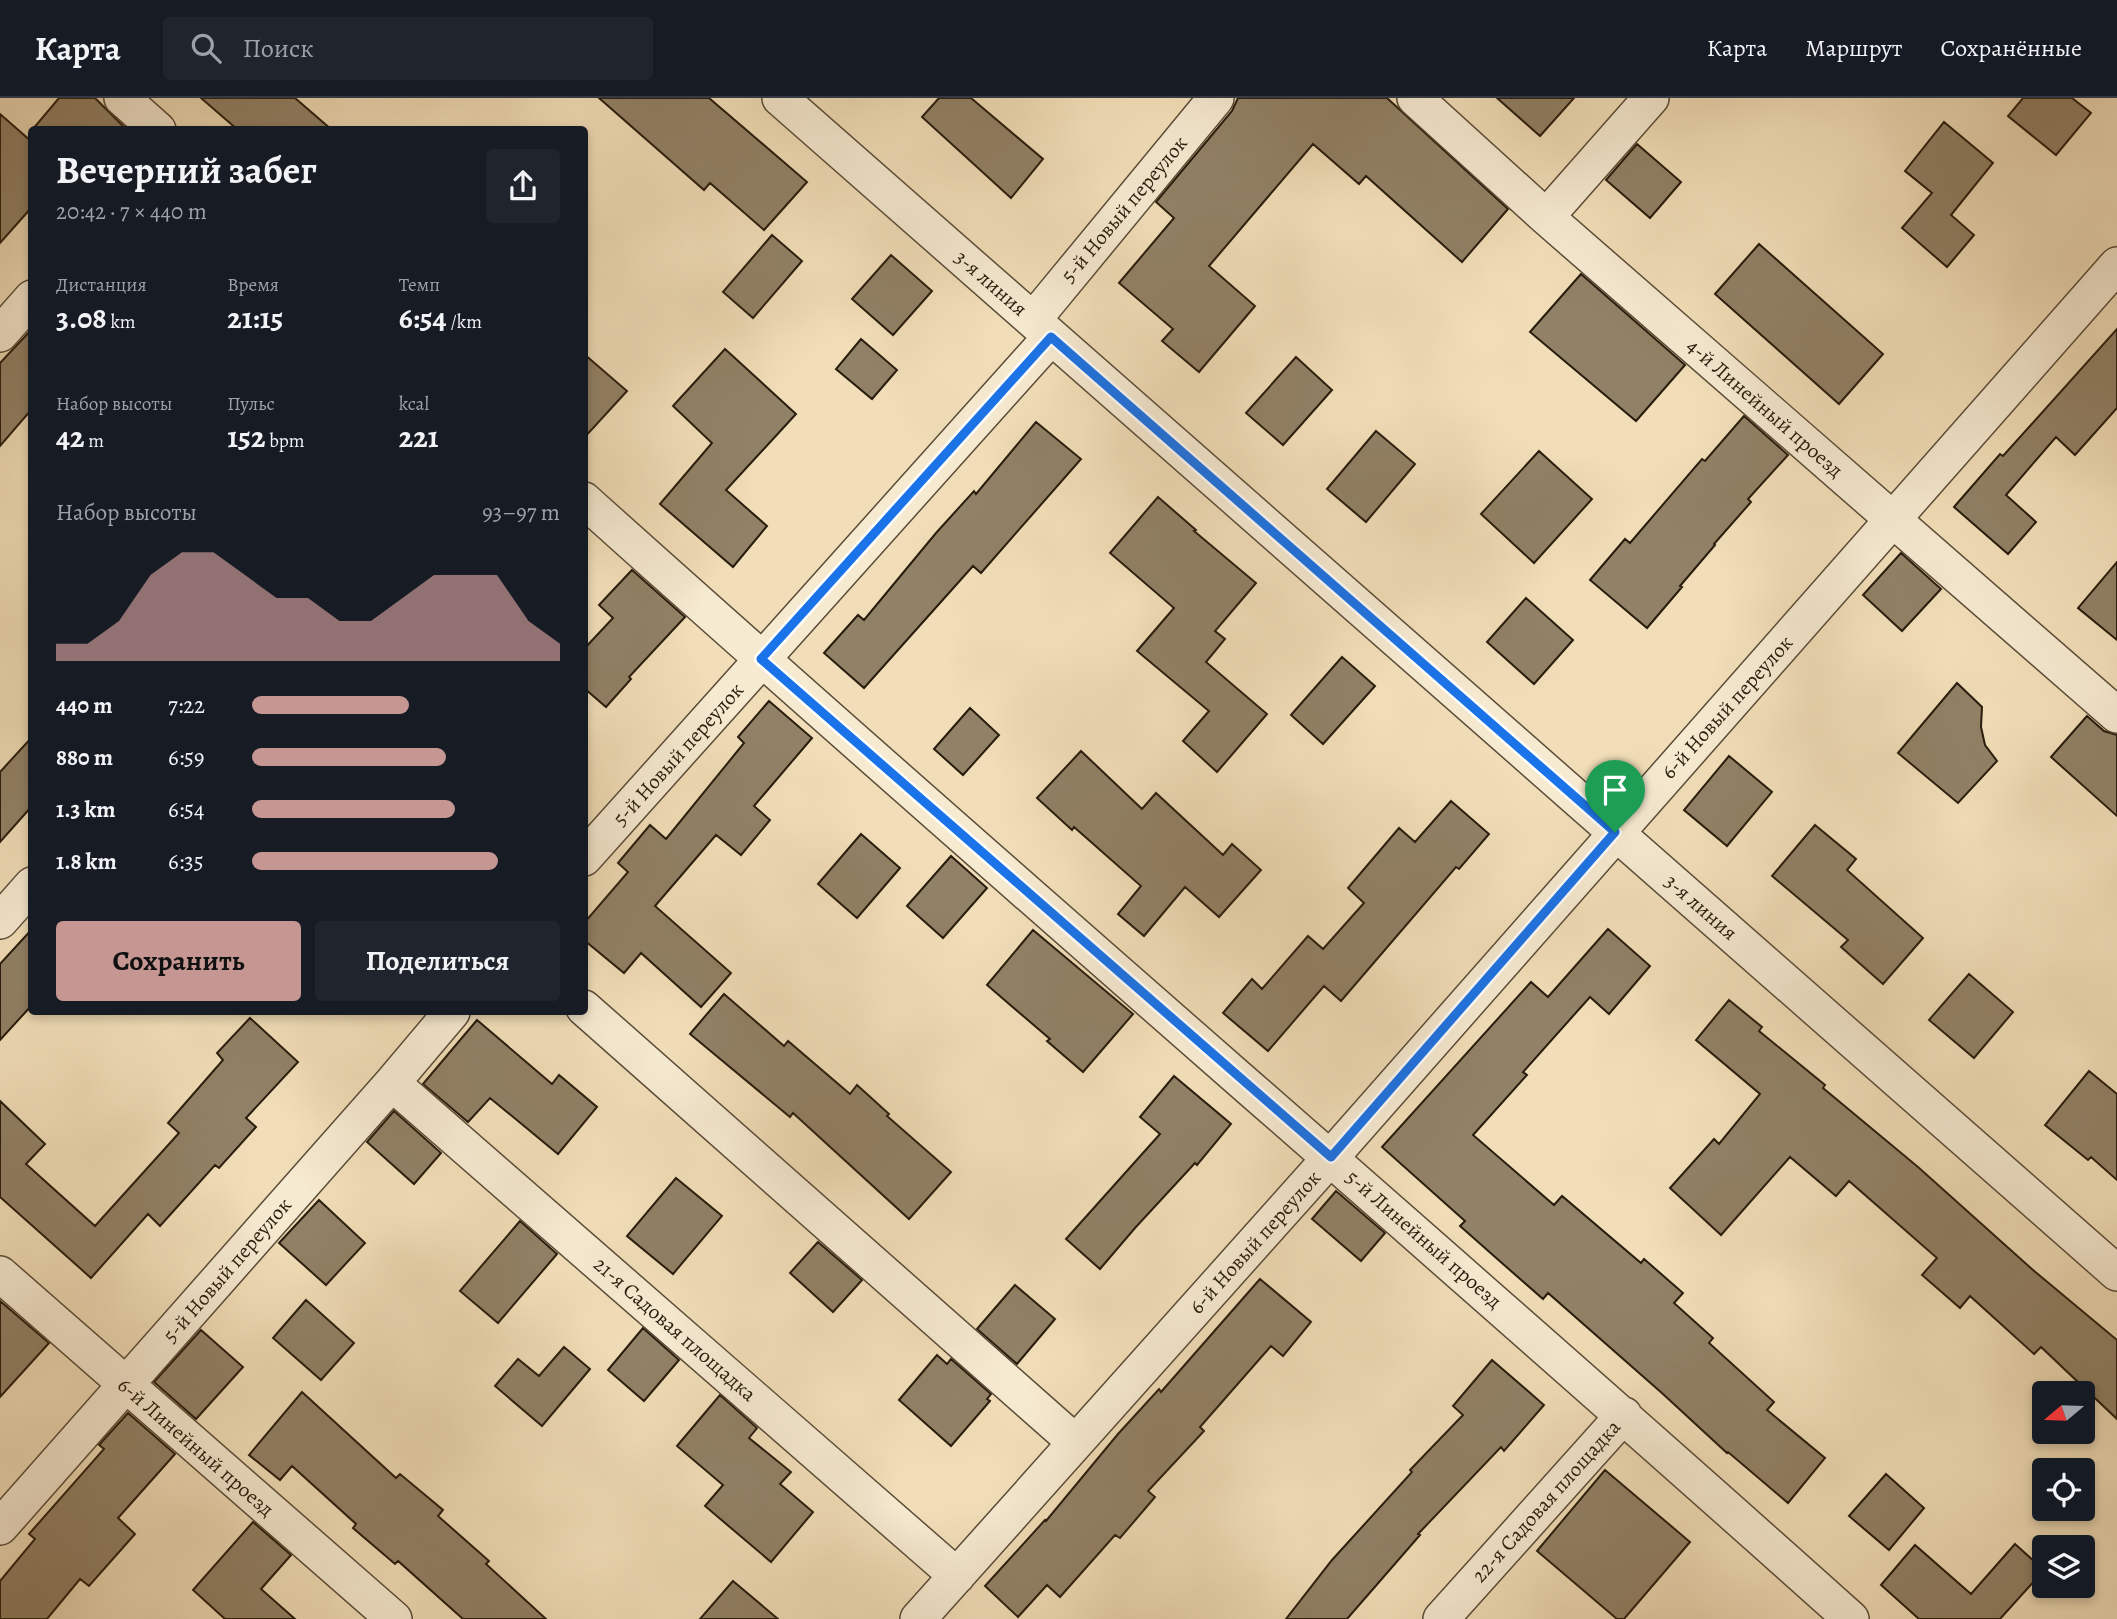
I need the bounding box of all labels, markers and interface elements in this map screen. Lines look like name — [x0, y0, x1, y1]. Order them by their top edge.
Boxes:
search box — [163, 17, 653, 80]
text: Карта — [35, 26, 121, 71]
icon: search — [187, 29, 225, 67]
text: Поиск — [243, 31, 314, 66]
text: Карта — [1707, 32, 1767, 64]
text: Маршрут — [1805, 32, 1903, 64]
text: Сохранённые — [1941, 32, 2082, 64]
street label: 5-й Новый переулок — [1054, 130, 1194, 288]
text: Вечерний забег — [56, 144, 317, 196]
button: share — [486, 149, 560, 223]
text: 20:42 · 7 × 440 m — [56, 196, 207, 227]
street label: 3-я линия — [949, 244, 1033, 322]
text: Дистанция — [56, 272, 147, 298]
text: Время — [227, 272, 279, 298]
text: Темп — [399, 272, 440, 298]
text: 3.08 — [56, 298, 107, 338]
text: 21:15 — [227, 298, 283, 338]
text: 6:54 — [399, 298, 447, 338]
text: km — [107, 309, 136, 335]
text: /km — [447, 309, 482, 335]
street label: 4-й Линейный проезд — [1681, 332, 1849, 484]
text: Набор высоты — [56, 391, 172, 417]
text: Пульс — [227, 391, 275, 417]
text: kcal — [399, 391, 429, 417]
text: 42 — [56, 417, 85, 457]
text: 152 — [227, 417, 265, 457]
text: 221 — [399, 417, 438, 457]
text: m — [85, 428, 104, 454]
text: bpm — [265, 428, 305, 454]
text: Набор высоты — [56, 497, 197, 528]
text: 93–97 m — [482, 497, 560, 528]
street label: 6-й Новый переулок — [1655, 629, 1799, 785]
street label: 5-й Новый переулок — [606, 676, 750, 832]
text: 440 m — [56, 690, 112, 721]
text: 7:22 — [168, 690, 205, 721]
text: 880 m — [56, 742, 113, 773]
text: 6:59 — [168, 742, 204, 773]
pin — [1585, 760, 1645, 832]
icon: arrive — [1596, 771, 1634, 809]
text: 1.3 km — [56, 794, 116, 825]
text: 6:54 — [168, 794, 204, 825]
text: 1.8 km — [56, 846, 117, 877]
text: 6:35 — [168, 846, 204, 877]
street label: 3-я линия — [1659, 868, 1743, 946]
button: Сохранить — [56, 921, 301, 1001]
button: Поделиться — [315, 921, 560, 1001]
street label: 5-й Линейный проезд — [1340, 1163, 1508, 1315]
street label: 6-й Новый переулок — [1183, 1164, 1327, 1320]
street label: 5-й Новый переулок — [156, 1191, 298, 1348]
street label: 21-я Садовая площадка — [588, 1250, 763, 1408]
street label: 6-й Линейный проезд — [112, 1371, 280, 1523]
north arrow — [2032, 1381, 2095, 1444]
map controls — [2032, 1381, 2095, 1598]
street label: 22-я Садовая площадка — [1465, 1413, 1627, 1588]
button: locate — [2032, 1458, 2095, 1521]
button: layers — [2032, 1535, 2095, 1598]

